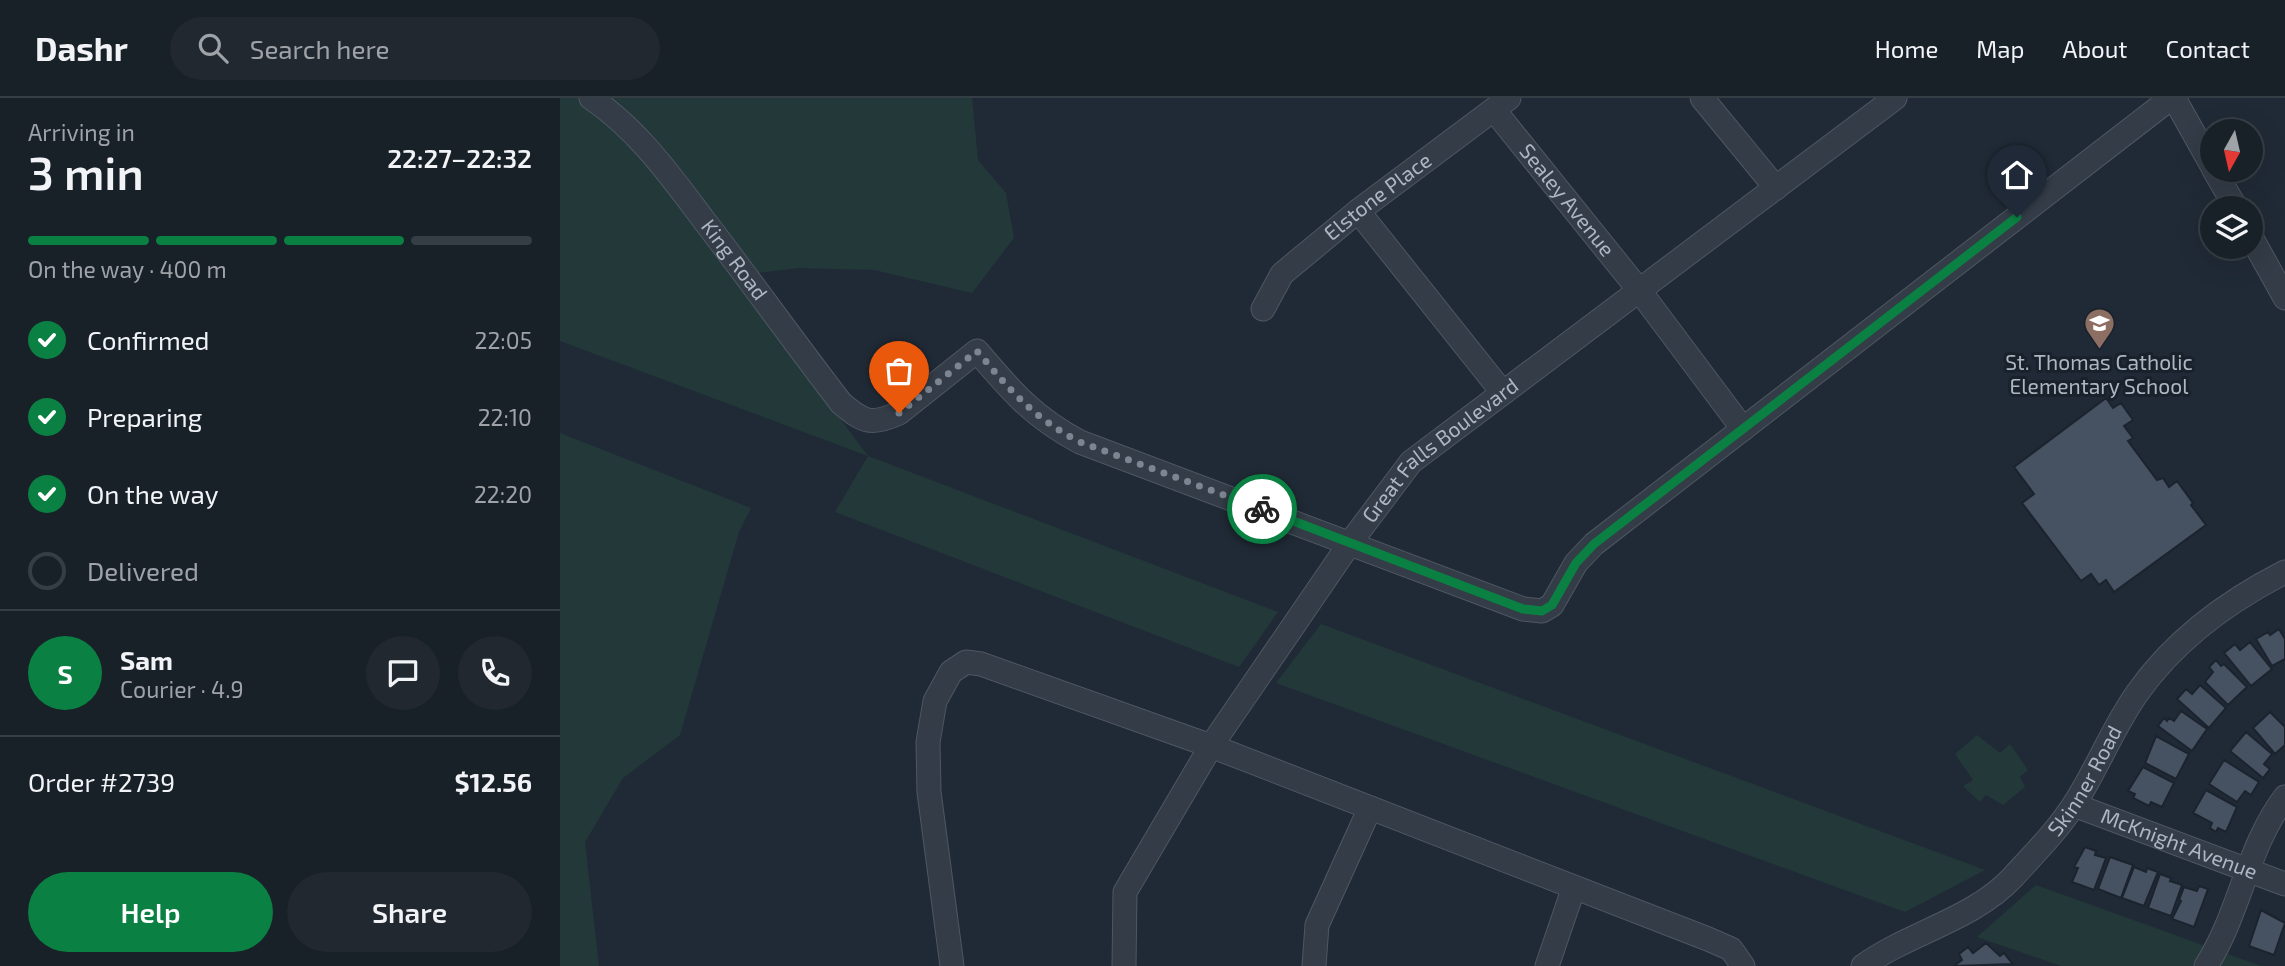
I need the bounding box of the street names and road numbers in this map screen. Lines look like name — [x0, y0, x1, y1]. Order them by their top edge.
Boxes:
street label: Sealey Avenue — [1515, 138, 1621, 261]
street label: Elstone Place — [1318, 147, 1436, 245]
street label: King Road — [697, 214, 774, 304]
street label: Great Falls Boulevard — [1356, 372, 1523, 527]
street label: Skinner Road — [2041, 721, 2126, 841]
street label: McKnight Avenue — [2098, 802, 2261, 884]

